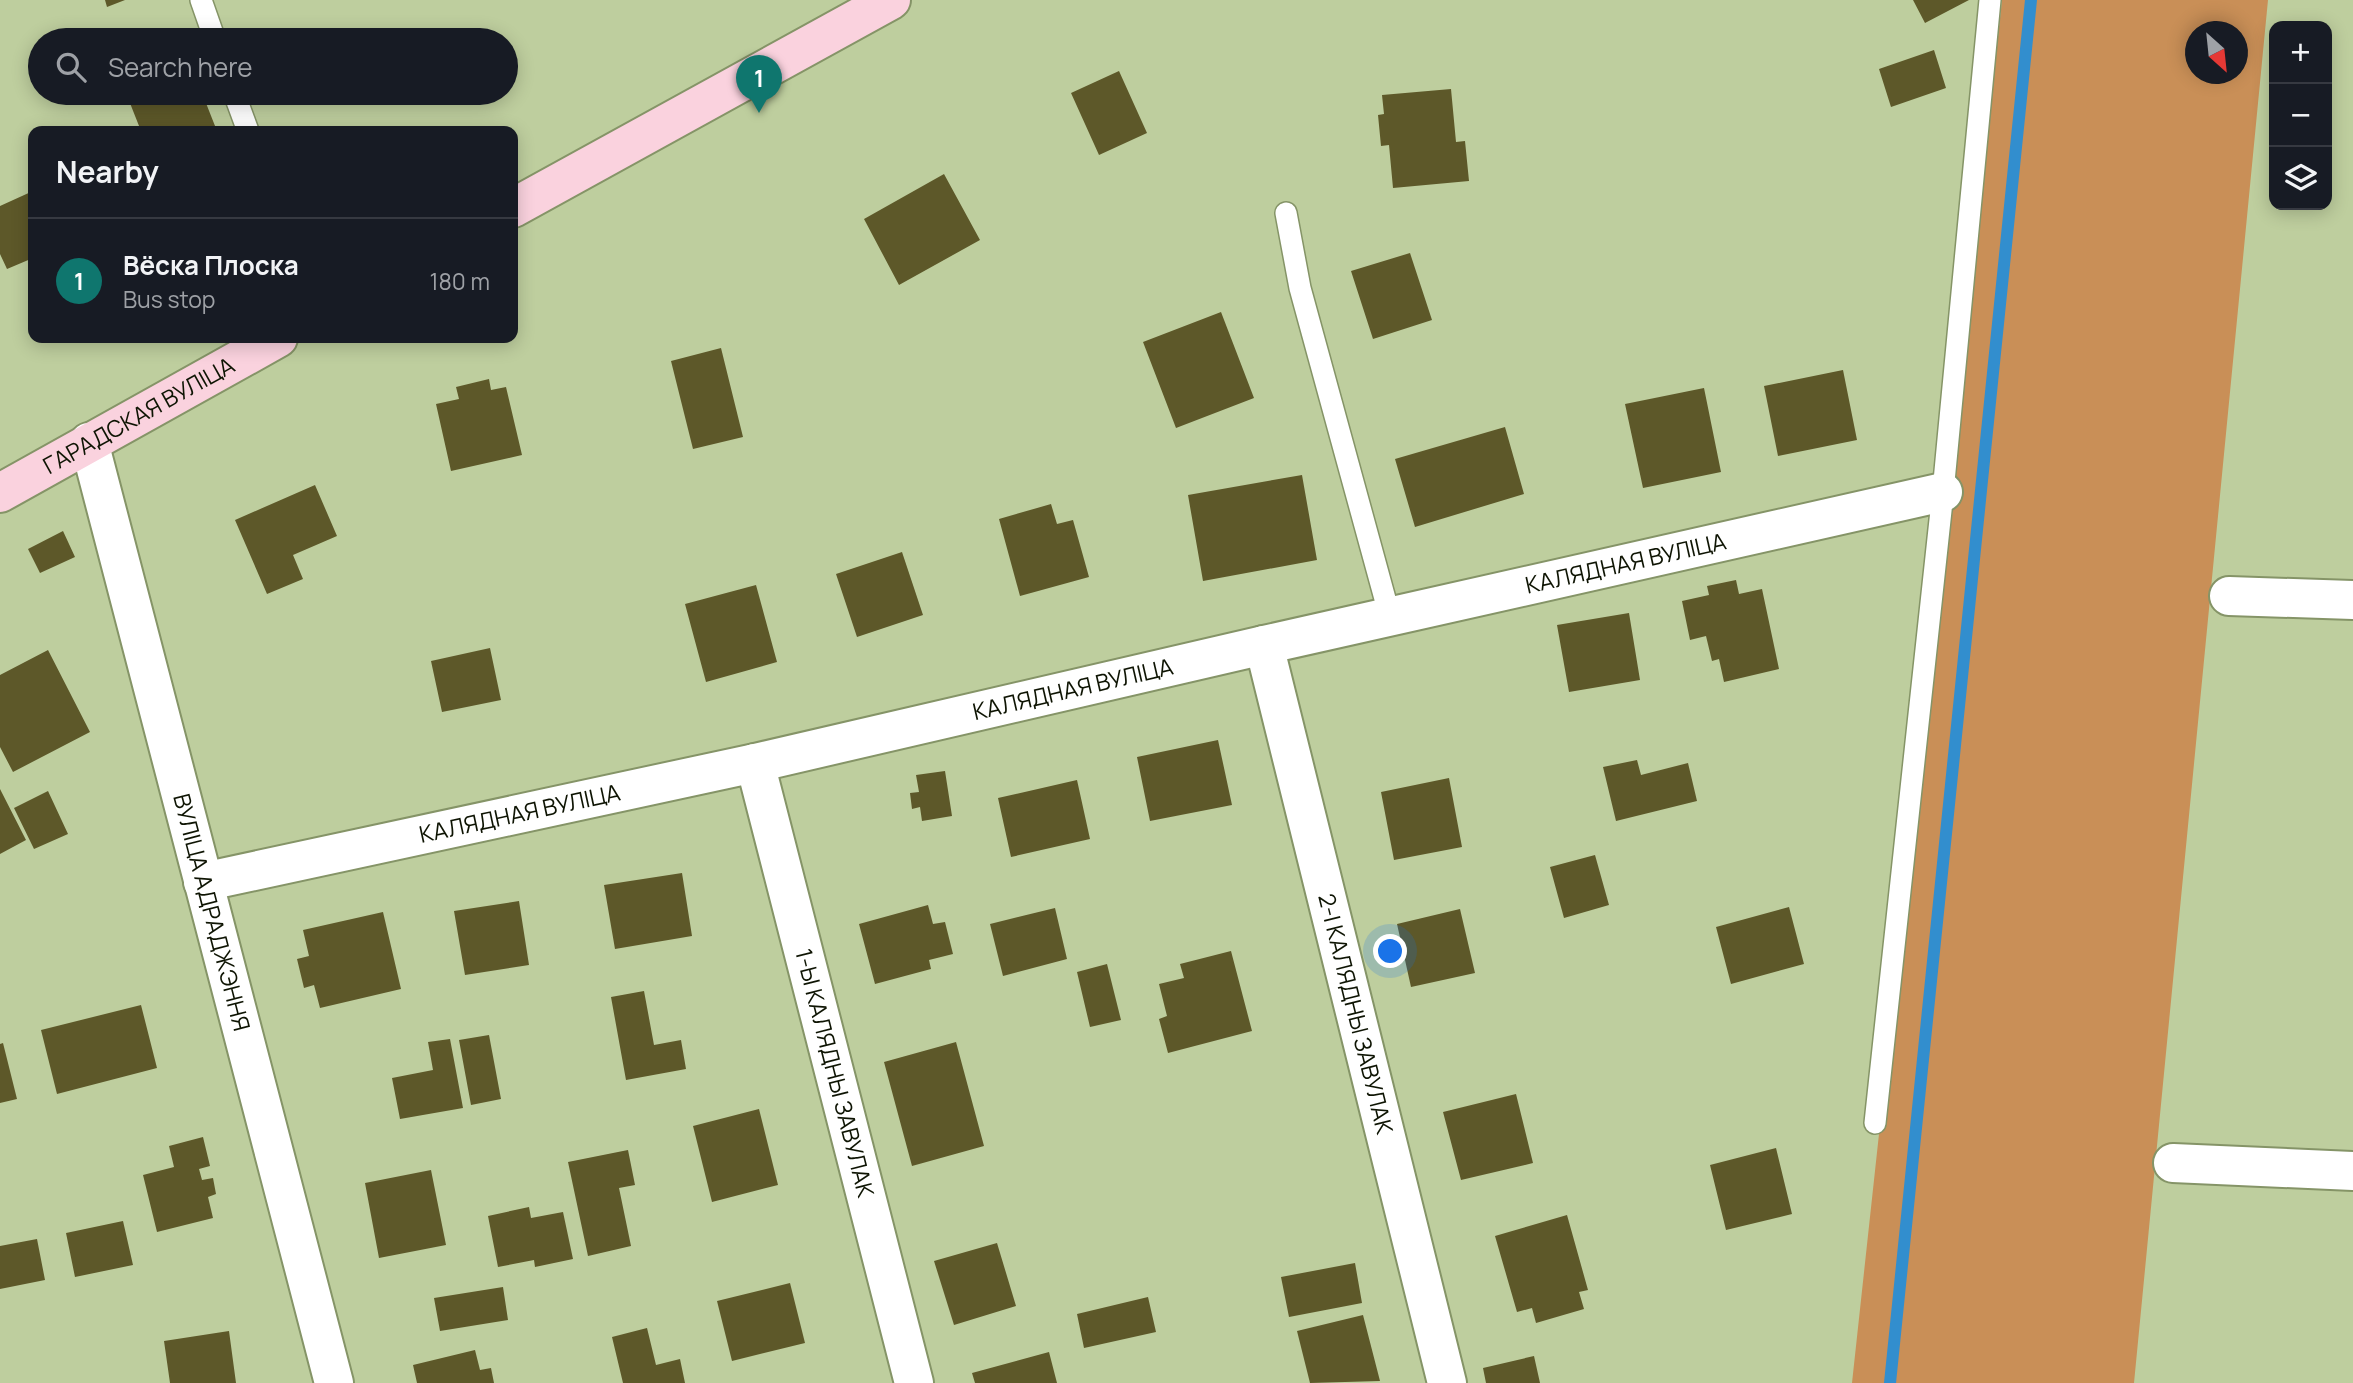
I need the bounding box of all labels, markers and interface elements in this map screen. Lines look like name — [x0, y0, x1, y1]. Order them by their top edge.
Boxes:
north arrow — [2185, 21, 2248, 84]
map controls — [2269, 21, 2332, 210]
button: + — [2269, 21, 2332, 84]
search box — [28, 28, 518, 105]
icon: search — [52, 48, 90, 86]
text: Search here — [108, 49, 253, 85]
pin: 1 — [736, 55, 782, 113]
button: − — [2269, 84, 2332, 147]
button: layers — [2269, 147, 2332, 210]
text: Nearby — [56, 151, 159, 192]
text: Вёска Плоска — [123, 247, 299, 283]
text: 1 — [74, 265, 84, 297]
text: 180 m — [430, 265, 490, 297]
text: Bus stop — [123, 283, 215, 315]
street label: ГАРАДСКАЯ ВУЛІЦА — [37, 348, 240, 481]
street label: КАЛЯДНАЯ ВУЛІЦА — [1522, 524, 1729, 601]
street label: КАЛЯДНАЯ ВУЛІЦА — [969, 650, 1176, 727]
street label: КАЛЯДНАЯ ВУЛІЦА — [416, 775, 623, 850]
street label: ВУЛІЦА АДРАДЖЭННЯ — [166, 790, 259, 1034]
street label: 2-І КАЛЯДНЫ ЗАВУЛАК — [1311, 890, 1402, 1138]
your location — [1373, 934, 1407, 968]
street label: 1-Ы КАЛЯДНЫ ЗАВУЛАК — [788, 945, 883, 1201]

